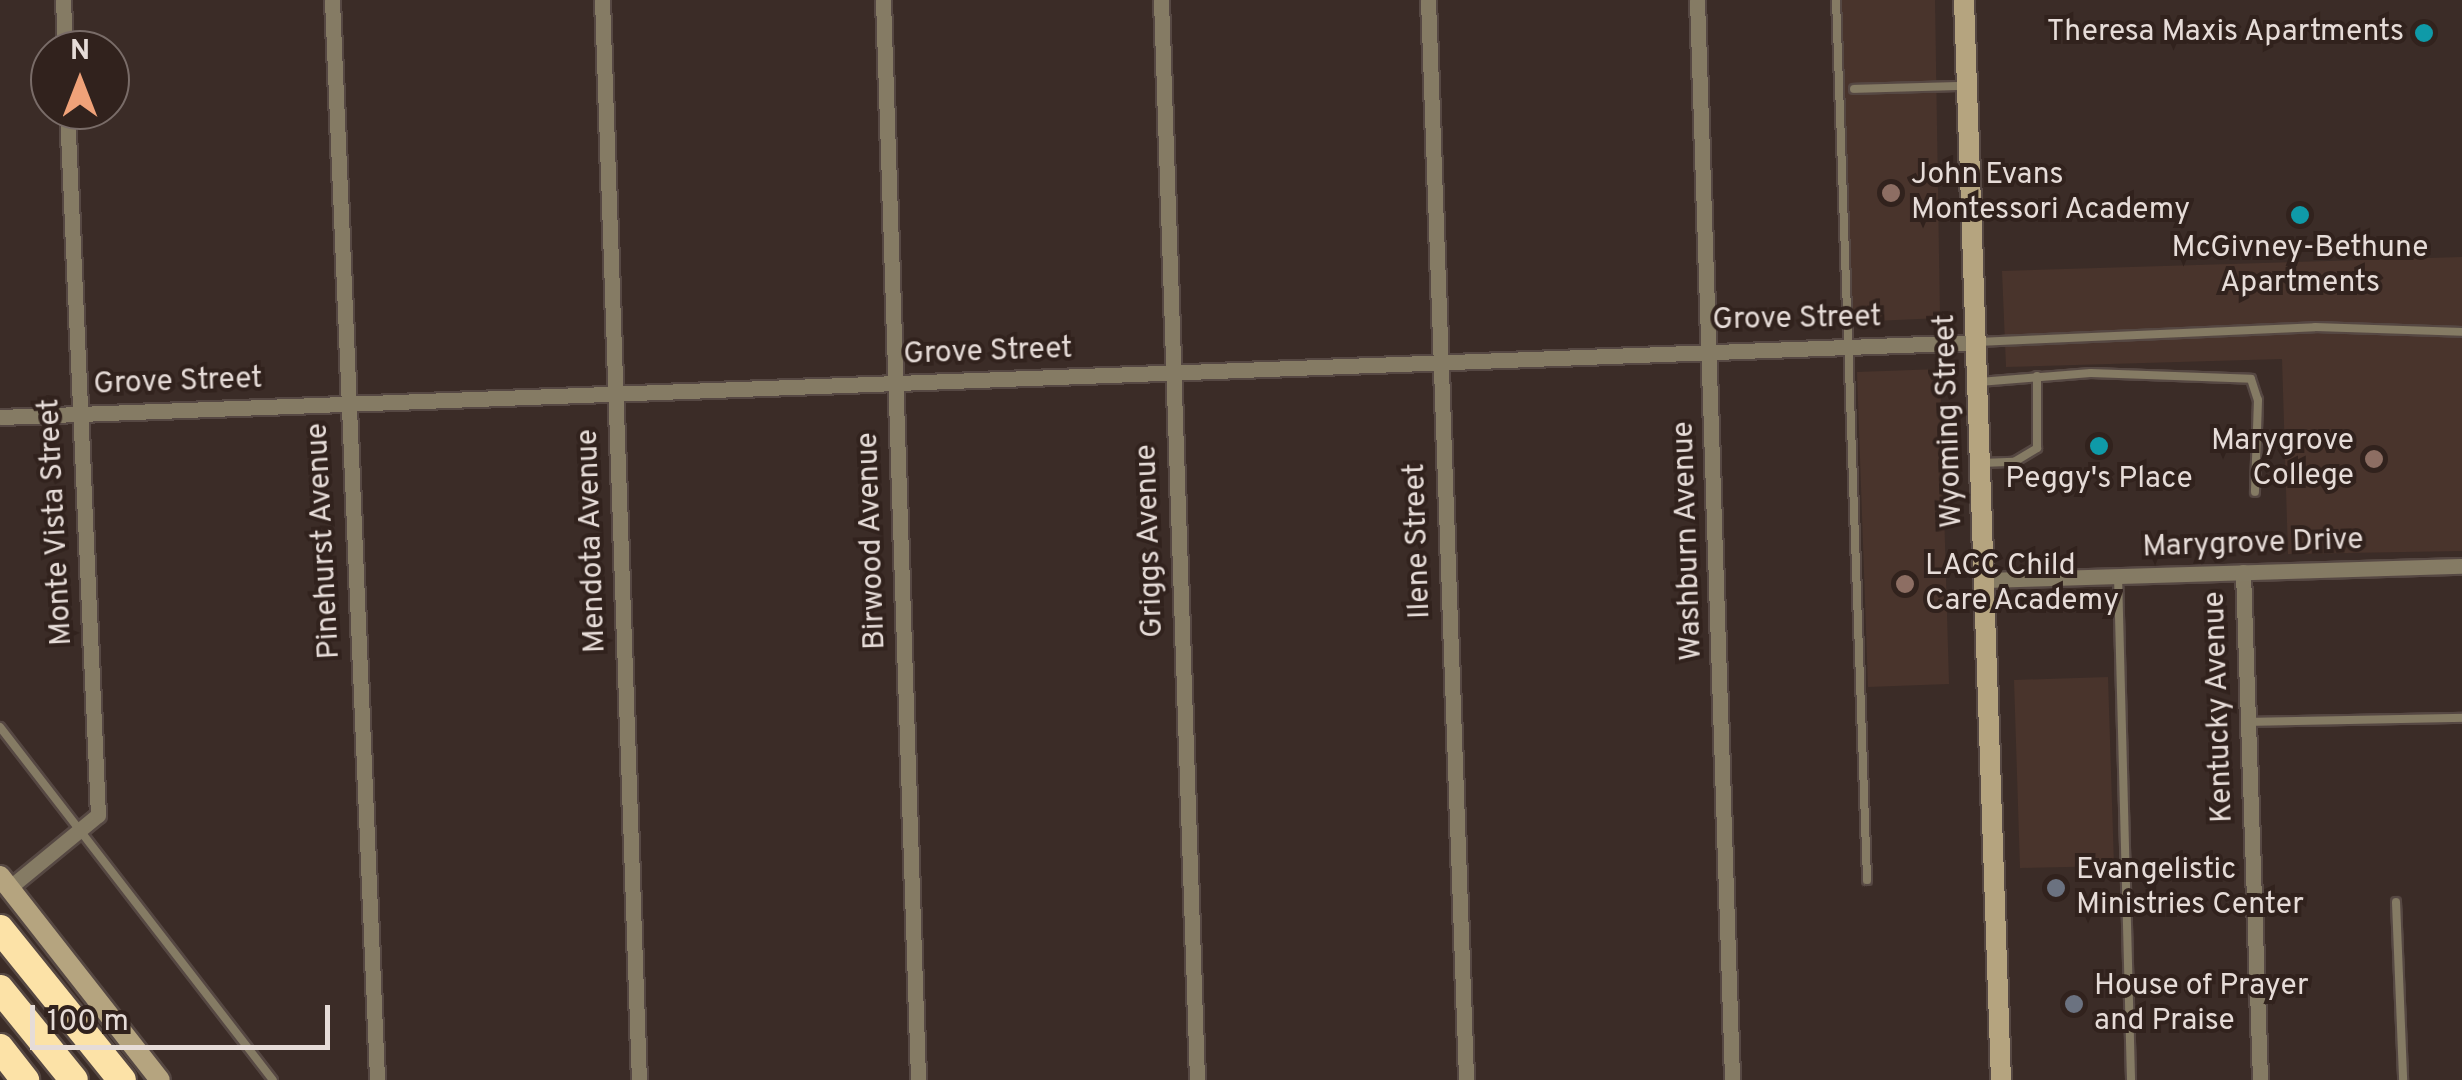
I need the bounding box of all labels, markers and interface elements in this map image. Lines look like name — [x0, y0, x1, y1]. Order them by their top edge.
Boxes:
place label: Theresa Maxis Apartments — [2046, 15, 2404, 51]
marker: Theresa Maxis Apartments — [2413, 22, 2435, 44]
north arrow — [30, 30, 130, 130]
text: N — [70, 34, 90, 70]
place label: John Evans Montessori Academy — [1911, 158, 2191, 228]
marker: John Evans Montessori Academy — [1880, 182, 1902, 204]
marker: McGivney-Bethune Apartments — [2289, 204, 2311, 226]
place label: McGivney-Bethune Apartments — [2172, 231, 2428, 302]
street label: Grove Street — [1712, 301, 1882, 339]
street label: Wyoming Street — [1928, 313, 1972, 529]
street label: Grove Street — [903, 332, 1073, 374]
street label: Grove Street — [93, 362, 263, 404]
street label: Monte Vista Street — [33, 397, 81, 647]
street label: Washburn Avenue — [1667, 420, 1711, 662]
street label: Pinehurst Avenue — [301, 421, 349, 661]
place label: Marygrove College — [2211, 424, 2354, 494]
street label: Mendota Avenue — [571, 428, 615, 654]
street label: Birwood Avenue — [851, 431, 895, 651]
marker: Peggy's Place — [2088, 435, 2110, 457]
street label: Griggs Avenue — [1130, 443, 1172, 639]
marker: Marygrove College — [2363, 448, 2385, 470]
street label: Ilene Street — [1398, 462, 1440, 620]
place label: Peggy's Place — [2005, 462, 2193, 498]
street label: Marygrove Drive — [2142, 523, 2364, 567]
place label: LACC Child Care Academy — [1925, 549, 2120, 620]
marker: LACC Child Care Academy — [1894, 573, 1916, 595]
street label: Kentucky Avenue — [2198, 590, 2242, 824]
place label: Evangelistic Ministries Center — [2076, 853, 2304, 924]
marker: Evangelistic Ministries Center — [2045, 877, 2067, 899]
place label: House of Prayer and Praise — [2094, 969, 2309, 1040]
scale bar — [35, 985, 335, 1047]
marker: House of Prayer and Praise — [2063, 993, 2085, 1015]
text: 100 m — [47, 1004, 129, 1041]

